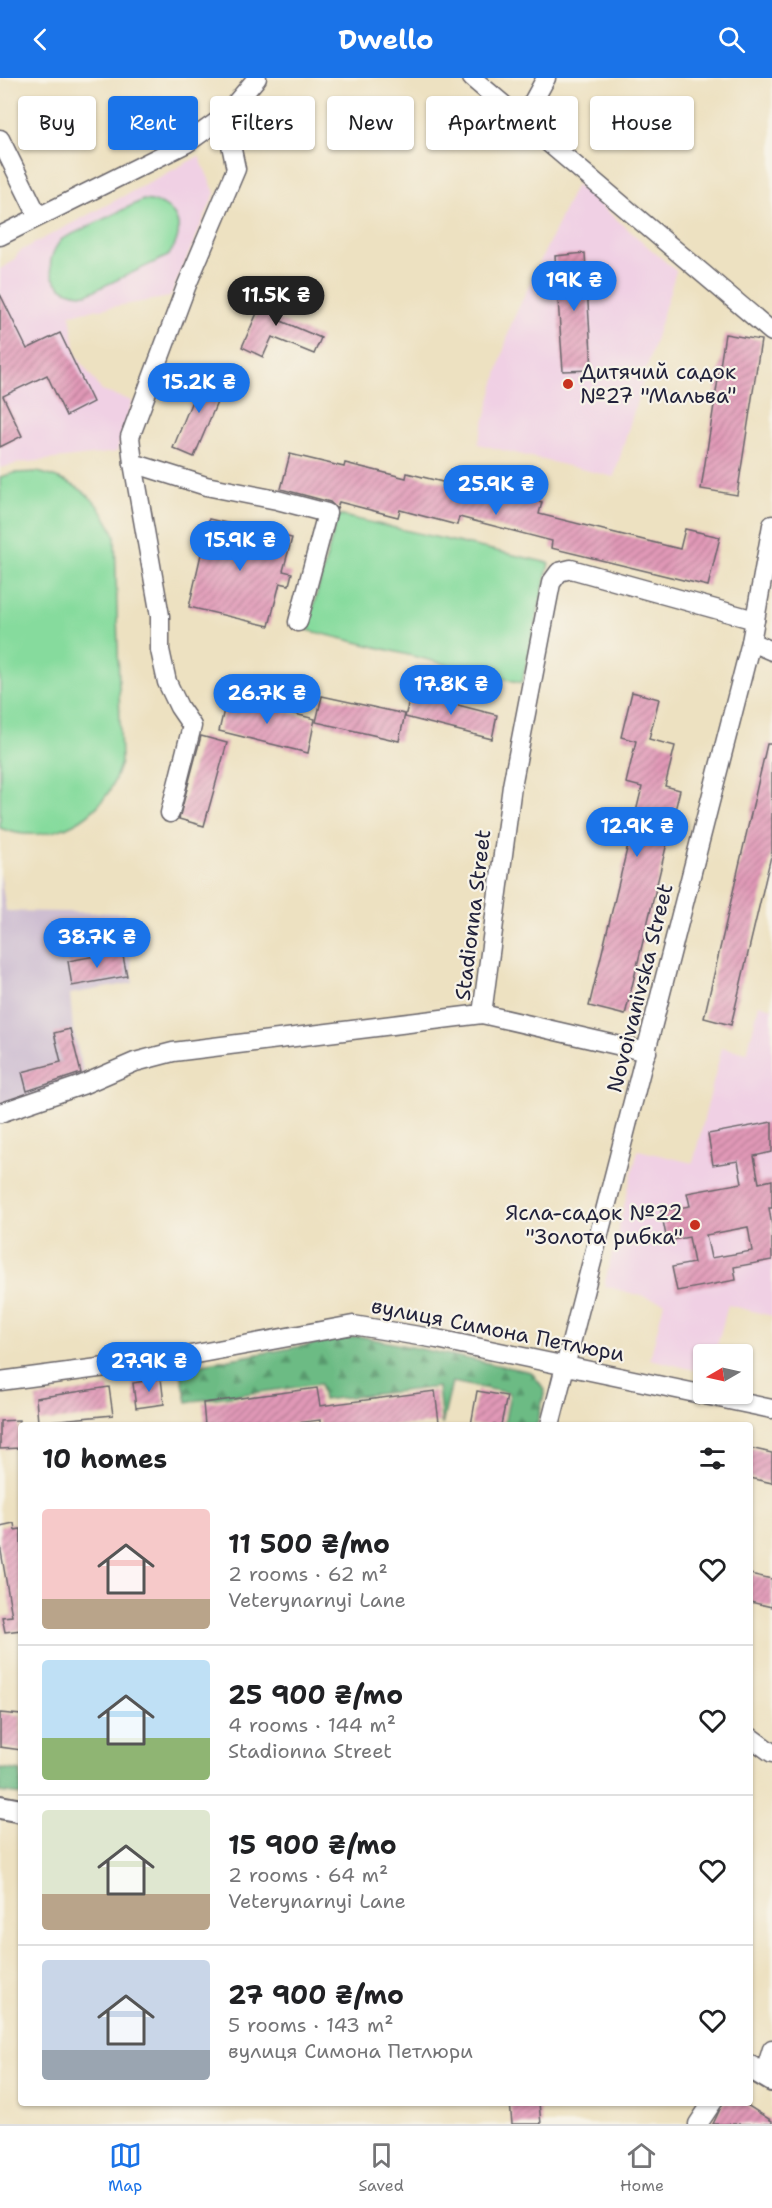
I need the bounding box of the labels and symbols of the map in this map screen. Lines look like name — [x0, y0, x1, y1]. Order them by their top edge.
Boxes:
pin: 19K ₴ — [532, 261, 616, 312]
pin: 11.5K ₴ — [221, 276, 331, 327]
place label: Дитячий садок №27 "Мальва" — [580, 358, 737, 410]
pin: 15.2K ₴ — [144, 363, 254, 414]
marker: Дитячий садок №27 "Мальва" — [561, 377, 575, 391]
pin: 25.9K ₴ — [441, 465, 551, 516]
pin: 15.9K ₴ — [185, 521, 295, 572]
pin: 17.8K ₴ — [396, 665, 506, 716]
pin: 26.7K ₴ — [212, 674, 322, 725]
pin: 12.9K ₴ — [582, 807, 692, 858]
street label: Stadionna Street — [449, 828, 497, 1002]
street label: Novoivanivska Street — [600, 881, 680, 1095]
pin: 38.7K ₴ — [42, 918, 152, 969]
place label: Ясла-садок №22 "Золота рибка" — [506, 1199, 683, 1251]
marker: Ясла-садок №22 "Золота рибка" — [688, 1218, 702, 1232]
street label: вулиця Симона Петлюри — [369, 1292, 627, 1368]
pin: 27.9K ₴ — [94, 1342, 204, 1393]
north arrow — [693, 1344, 753, 1404]

